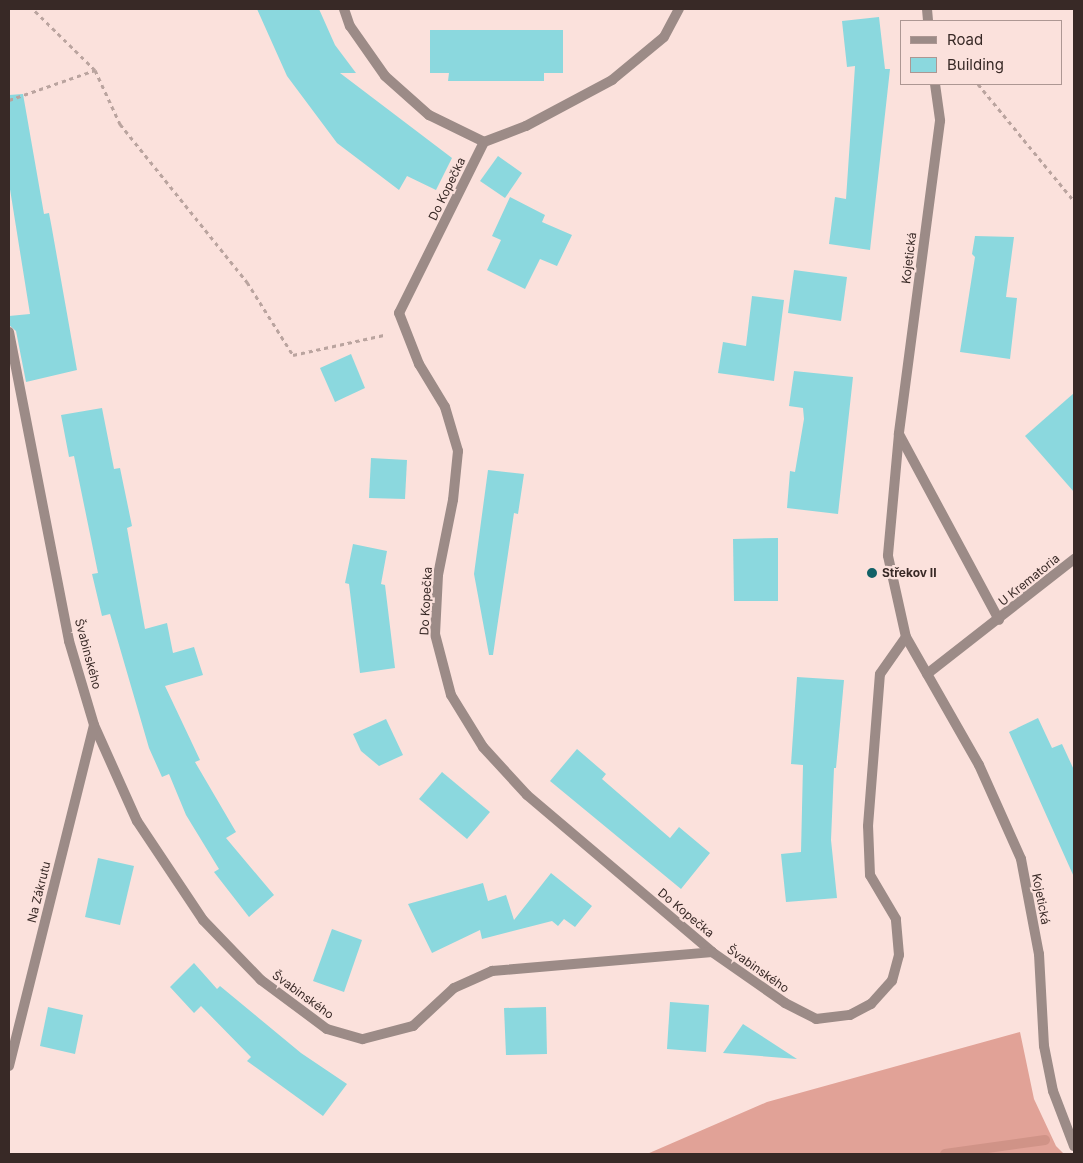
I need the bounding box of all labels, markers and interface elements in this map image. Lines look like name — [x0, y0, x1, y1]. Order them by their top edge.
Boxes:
legend — [900, 20, 1063, 85]
text: Road — [947, 30, 983, 49]
text: Building — [947, 55, 1004, 74]
street label: Do Kopečka — [426, 155, 468, 223]
street label: Kojetická — [899, 231, 919, 285]
street label: U Krematoria — [996, 551, 1062, 609]
street label: Do Kopečka — [417, 566, 435, 636]
place label: Střekov II — [882, 566, 937, 580]
marker: Střekov II — [866, 567, 878, 579]
street label: Švabinského — [72, 617, 104, 691]
street label: Na Zákrutu — [24, 860, 54, 924]
street label: Kojetická — [1029, 872, 1053, 926]
street label: Do Kopečka — [655, 885, 717, 941]
street label: Švabinského — [724, 942, 792, 996]
street label: Švabinského — [269, 968, 337, 1022]

